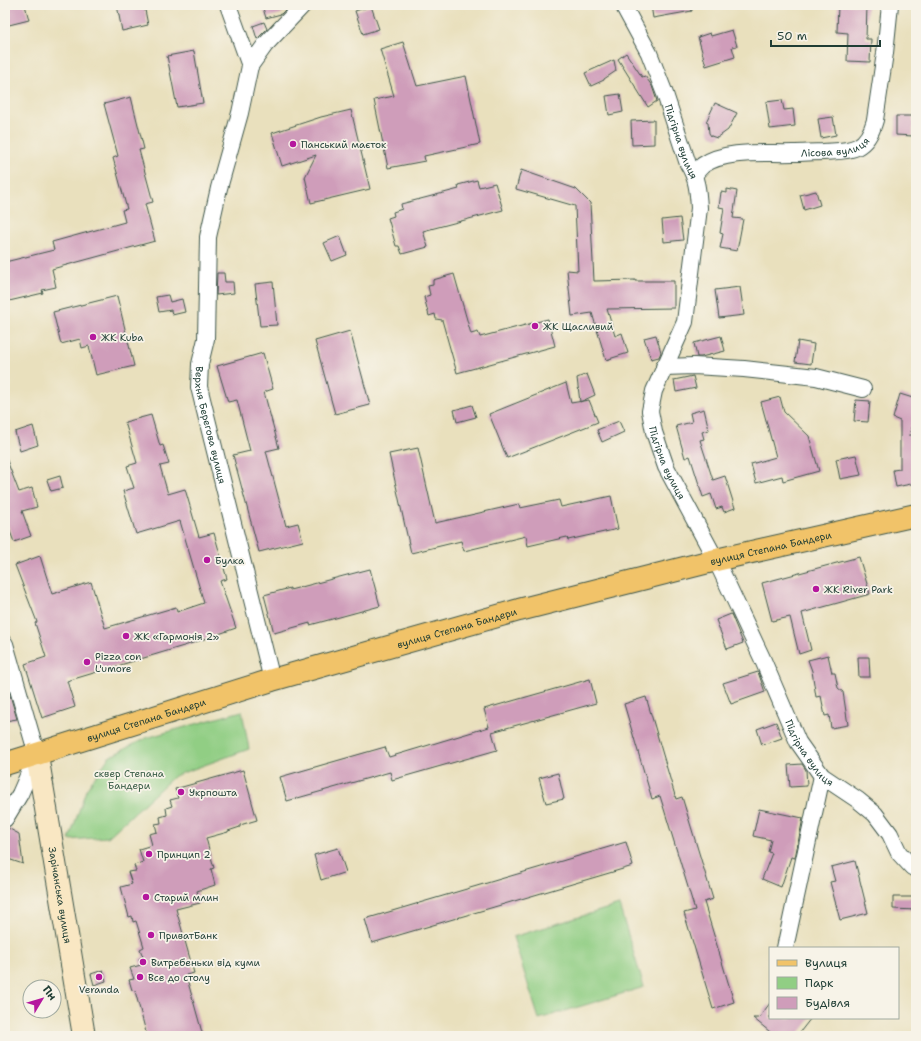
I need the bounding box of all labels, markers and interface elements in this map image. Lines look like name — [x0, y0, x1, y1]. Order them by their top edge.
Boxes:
scale bar — [771, 22, 880, 48]
text: 50 m — [777, 28, 807, 44]
street label: Підгірна вулиця — [662, 103, 700, 181]
street label: Лісова вулиця — [801, 135, 872, 160]
place label: Панський маєток — [301, 138, 387, 151]
marker: Панський маєток — [288, 139, 298, 149]
place label: ЖК Щасливий — [543, 320, 614, 333]
marker: ЖК Щасливий — [530, 321, 540, 331]
place label: ЖК Kuba — [101, 331, 144, 344]
marker: ЖК Kuba — [88, 332, 98, 342]
street label: Верхня Берегова вулиця — [192, 366, 229, 485]
street label: Підгірна вулиця — [646, 425, 688, 502]
street label: вулиця Степана Бандери — [709, 528, 833, 568]
place label: Булка — [215, 554, 245, 567]
marker: Булка — [202, 555, 212, 565]
place label: ЖК River Park — [824, 583, 893, 596]
marker: ЖК River Park — [811, 584, 821, 594]
street label: вулиця Степана Бандери — [395, 605, 519, 651]
place label: ЖК «Гармонія 2» — [134, 630, 219, 643]
marker: ЖК «Гармонія 2» — [121, 631, 131, 641]
place label: Pizza con L'umore — [95, 650, 141, 675]
marker: Pizza con L'umore — [82, 657, 92, 667]
street label: вулиця Степана Бандери — [85, 695, 208, 745]
street label: Підгірна вулиця — [782, 718, 836, 789]
park label: сквер Степана Бандери — [94, 767, 165, 792]
place label: Укрпошта — [189, 786, 238, 799]
marker: Укрпошта — [176, 787, 186, 797]
street label: Зарічанська вулиця — [45, 846, 74, 944]
place label: Принцип 2 — [157, 848, 211, 861]
marker: Принцип 2 — [144, 849, 154, 859]
place label: Старий млин — [154, 891, 218, 904]
marker: Старий млин — [141, 892, 151, 902]
place label: ПриватБанк — [159, 929, 218, 942]
marker: ПриватБанк — [146, 930, 156, 940]
legend — [769, 947, 899, 1019]
text: Вулиця — [805, 955, 847, 971]
place label: Витребеньки від куми — [151, 956, 260, 969]
marker: Витребеньки від куми — [138, 957, 148, 967]
place label: Все до столу — [148, 971, 210, 984]
marker: Veranda — [94, 972, 104, 982]
marker: Все до столу — [135, 972, 145, 982]
text: Парк — [805, 975, 834, 991]
north arrow — [22, 979, 62, 1019]
text: Пн — [39, 983, 60, 1003]
place label: Veranda — [79, 983, 120, 996]
text: Будівля — [805, 995, 850, 1011]

